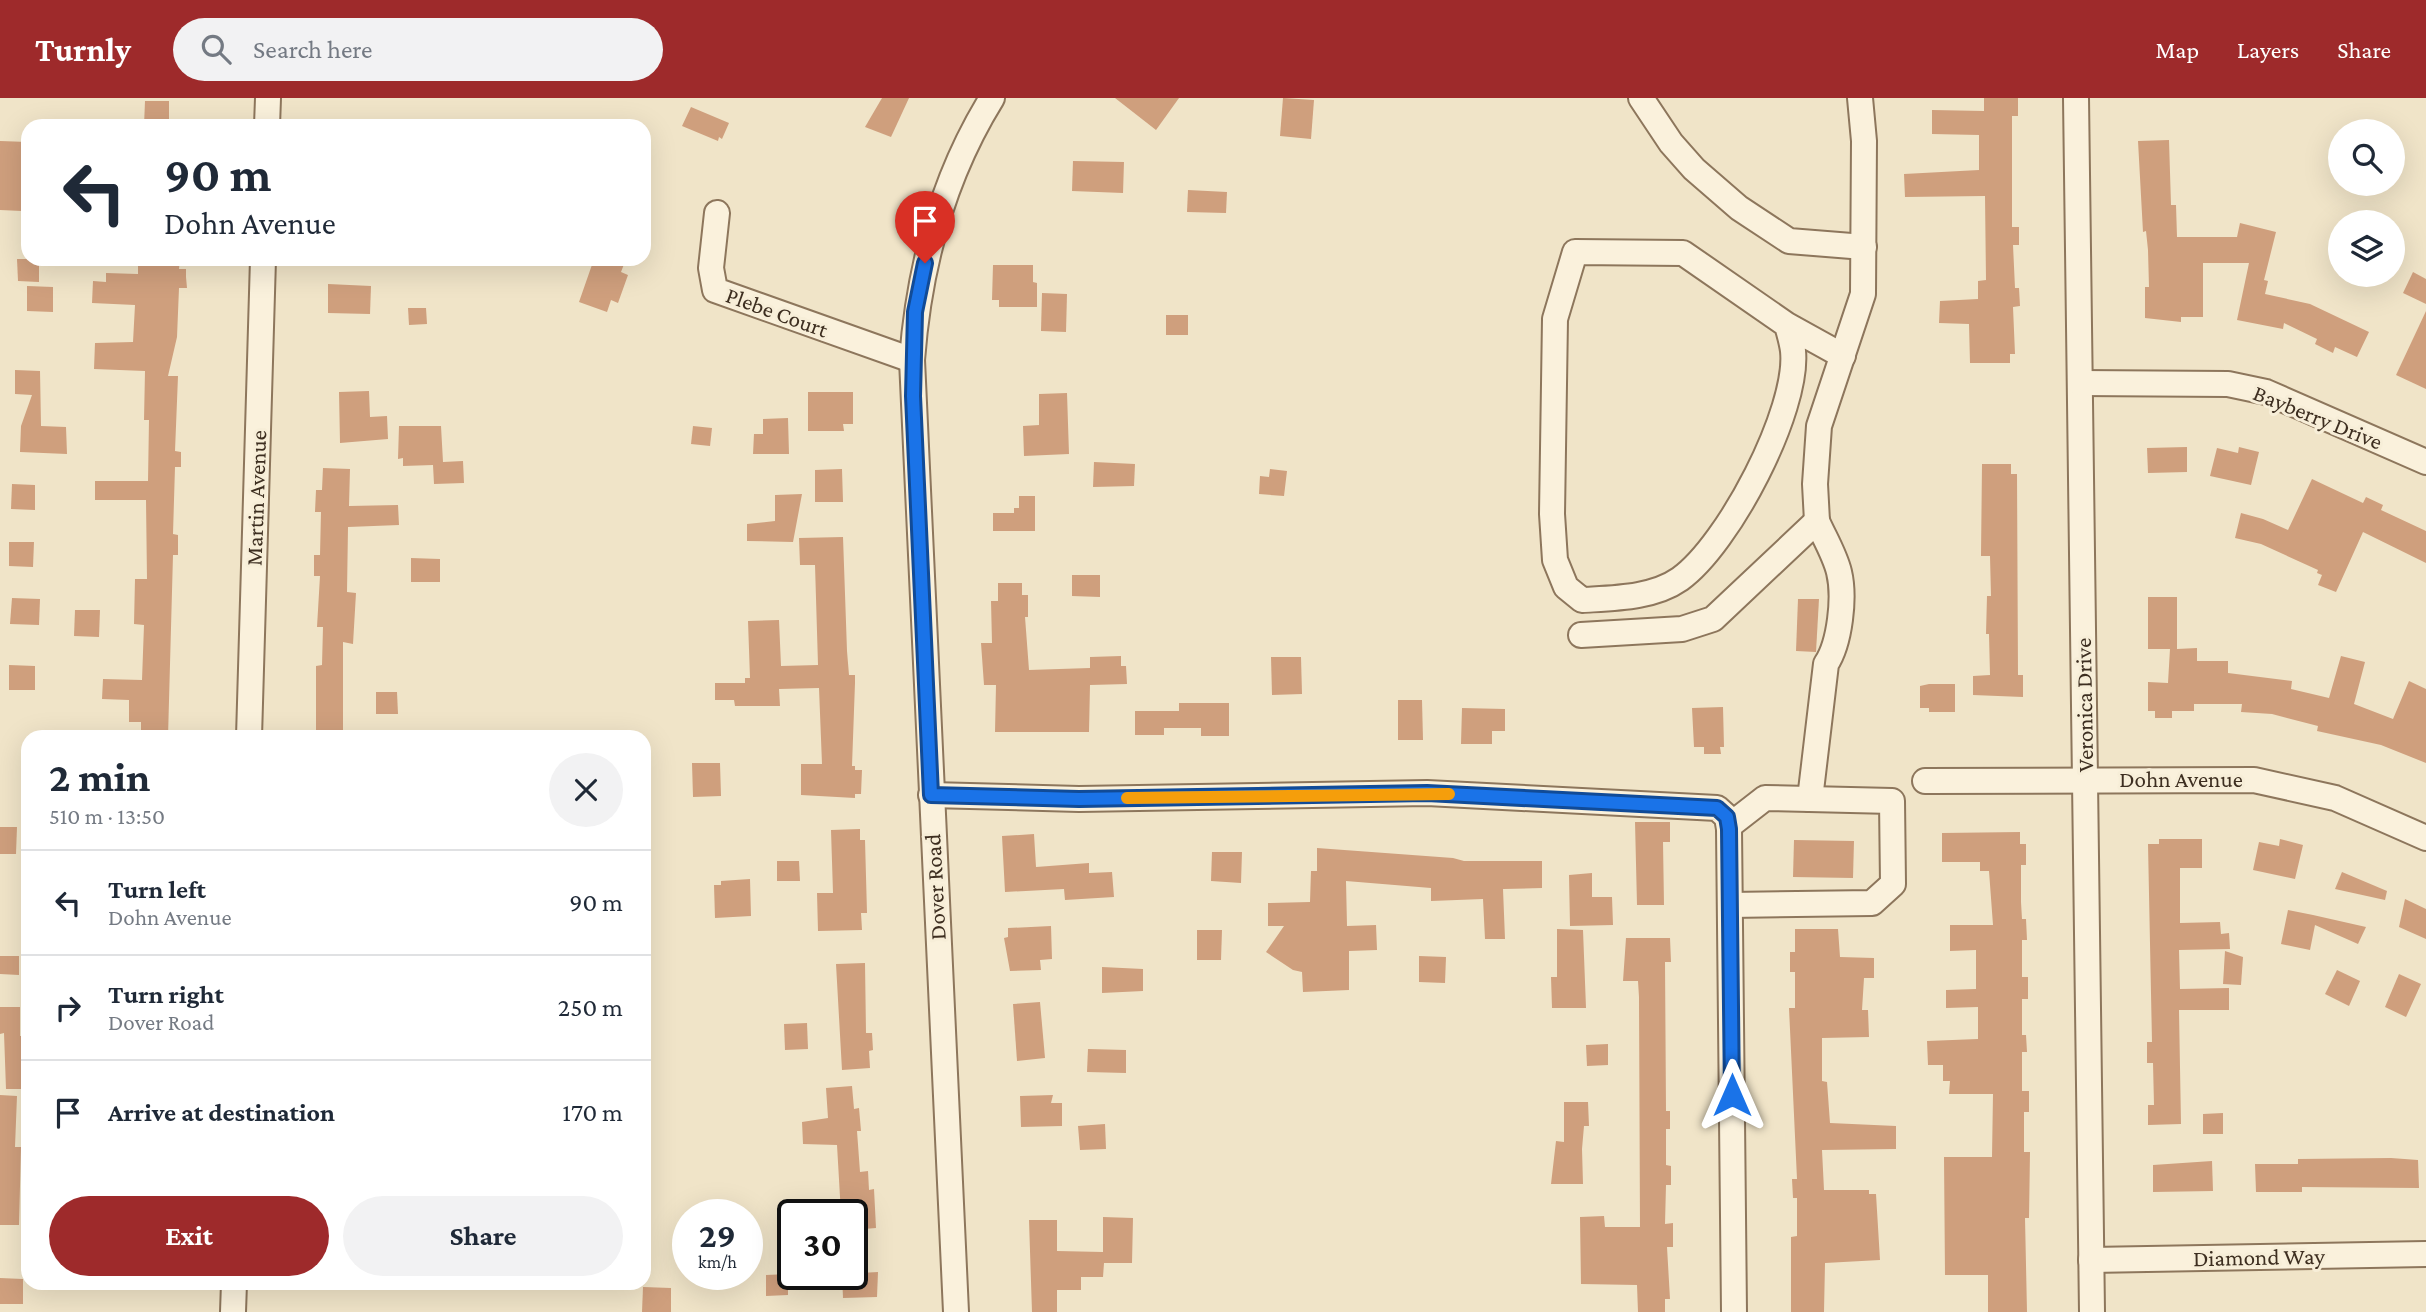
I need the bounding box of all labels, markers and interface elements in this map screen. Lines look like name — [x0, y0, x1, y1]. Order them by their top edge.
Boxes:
search box — [173, 18, 663, 81]
icon: search — [197, 30, 235, 68]
text: Turnly — [35, 31, 131, 68]
text: Search here — [253, 35, 372, 64]
text: Map — [2155, 36, 2199, 63]
text: Layers — [2237, 36, 2299, 63]
text: Share — [2337, 36, 2391, 63]
map controls — [2328, 119, 2405, 287]
button: search — [2328, 119, 2405, 196]
icon: left — [49, 147, 140, 238]
text: 90 m — [164, 147, 271, 202]
pin — [895, 191, 955, 263]
icon: arrive — [906, 202, 944, 240]
text: Dohn Avenue — [164, 205, 336, 241]
button: layers — [2328, 210, 2405, 287]
street label: Plebe Court — [722, 282, 832, 343]
street label: Bayberry Drive — [2250, 379, 2386, 455]
street label: Martin Avenue — [241, 430, 271, 566]
street label: Veronica Drive — [2070, 638, 2098, 772]
text: 2 min — [49, 753, 150, 800]
button: close — [549, 753, 623, 827]
street label: Dohn Avenue — [2119, 766, 2243, 792]
text: 510 m · 13:50 — [49, 803, 165, 829]
street label: Dover Road — [919, 833, 951, 941]
text: Turn left — [108, 875, 206, 904]
icon: left — [49, 884, 87, 922]
text: 90 m — [569, 888, 623, 917]
text: Dohn Avenue — [108, 904, 232, 930]
text: Turn right — [108, 980, 224, 1009]
icon: right — [49, 989, 87, 1027]
text: 250 m — [558, 993, 623, 1022]
text: Dover Road — [108, 1009, 214, 1035]
position arrow — [1695, 1058, 1769, 1132]
icon: arrive — [49, 1094, 87, 1132]
text: Arrive at destination — [108, 1098, 335, 1127]
text: 170 m — [562, 1098, 623, 1127]
button: Exit — [49, 1196, 329, 1276]
button: Share — [343, 1196, 623, 1276]
speed limit sign: 30 — [777, 1199, 868, 1290]
text: 29 — [699, 1216, 736, 1255]
street label: Diamond Way — [2193, 1243, 2326, 1271]
text: km/h — [698, 1252, 737, 1272]

